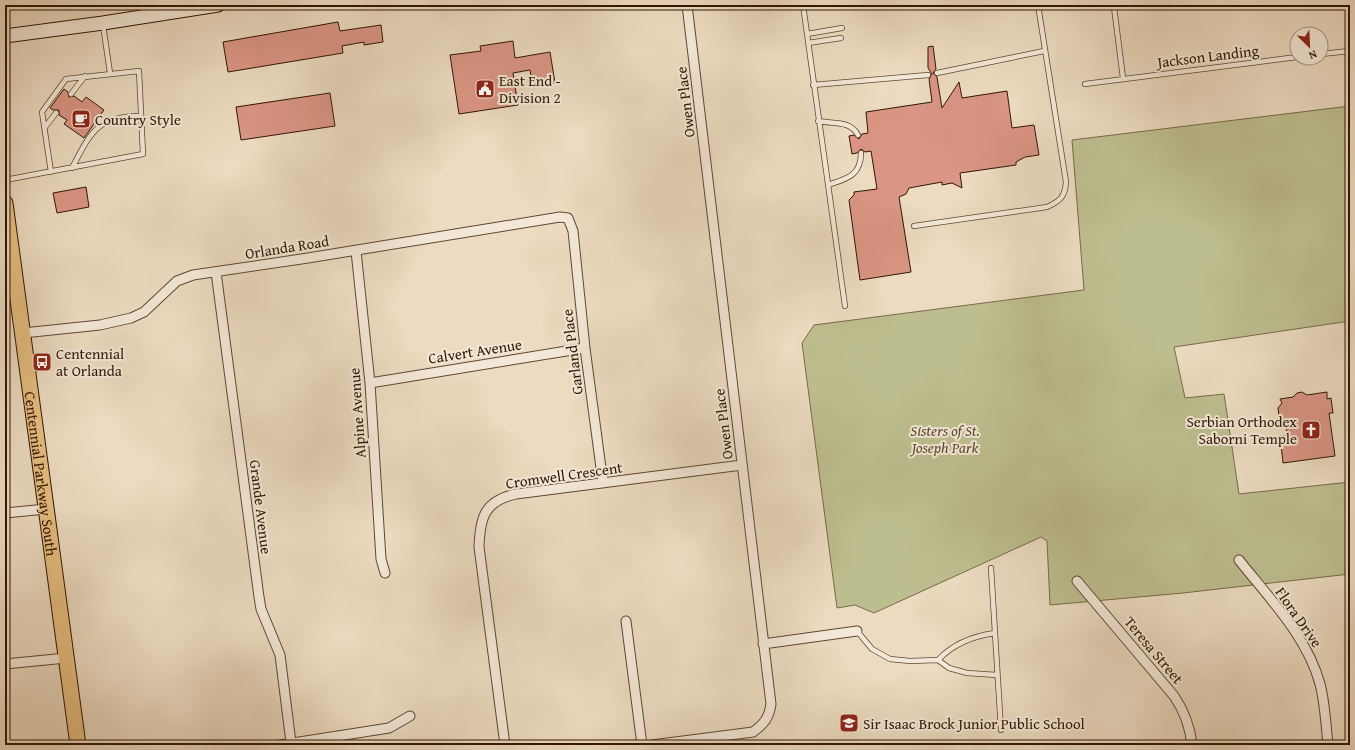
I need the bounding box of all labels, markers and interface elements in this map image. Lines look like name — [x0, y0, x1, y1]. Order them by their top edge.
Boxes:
north arrow — [1289, 26, 1329, 66]
street label: Jackson Landing — [1154, 39, 1260, 73]
text: N — [1306, 46, 1320, 64]
street label: Owen Place — [670, 65, 700, 139]
place label: East End - Division 2 — [499, 70, 561, 108]
public building icon: East End - Division 2 — [474, 78, 496, 100]
cafe icon: Country Style — [70, 108, 92, 130]
place label: Country Style — [95, 109, 181, 130]
street label: Orlanda Road — [243, 230, 331, 264]
street label: Garland Place — [556, 308, 588, 396]
street label: Calvert Avenue — [427, 333, 523, 369]
place label: Centennial at Orlanda — [56, 343, 124, 381]
bus stop icon: Centennial at Orlanda — [31, 351, 53, 373]
street label: Alpine Avenue — [343, 367, 371, 459]
street label: Owen Place — [708, 387, 738, 461]
street label: Centennial Parkway South — [20, 390, 63, 558]
place label: Serbian Orthodex Saborni Temple — [1187, 411, 1297, 449]
church icon: Serbian Orthodex Saborni Temple — [1300, 419, 1322, 441]
park label: Sisters of St. Joseph Park — [909, 420, 980, 458]
street label: Cromwell Crescent — [504, 456, 624, 494]
street label: Grande Avenue — [245, 459, 277, 555]
street label: Flora Drive — [1271, 583, 1327, 651]
street label: Teresa Street — [1120, 612, 1189, 689]
school or university icon: Sir Isaac Brock Junior Public School — [838, 712, 860, 734]
place label: Sir Isaac Brock Junior Public School — [863, 713, 1085, 734]

